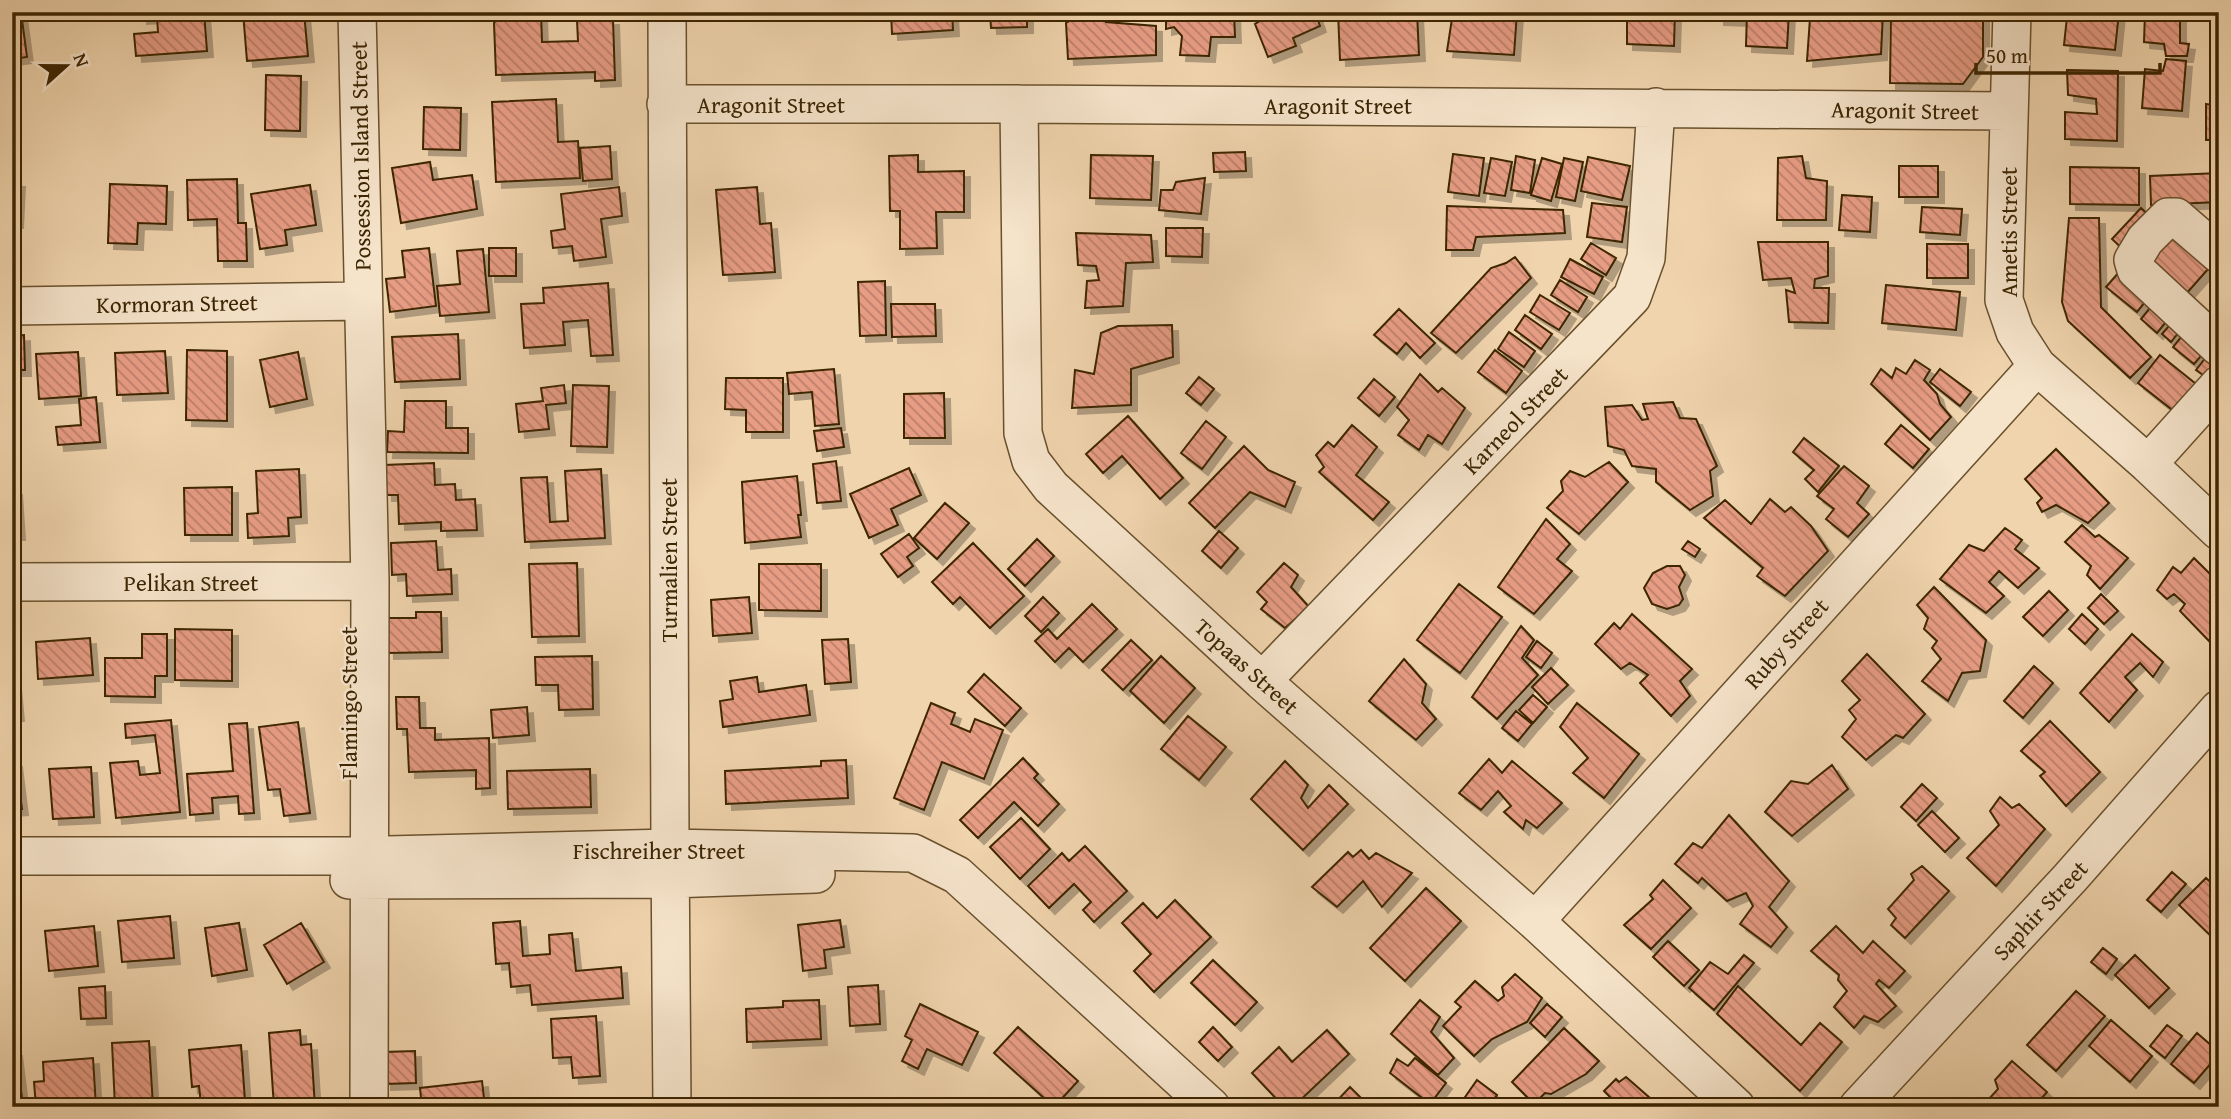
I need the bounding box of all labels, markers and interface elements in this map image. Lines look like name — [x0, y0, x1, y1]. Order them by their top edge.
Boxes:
north arrow — [32, 32, 102, 102]
scale bar — [1976, 32, 2159, 76]
text: 50 m — [1986, 40, 2028, 71]
street label: Possession Island Street — [341, 41, 379, 271]
text: N — [67, 49, 97, 71]
street label: Aragonit Street — [697, 88, 845, 121]
street label: Aragonit Street — [1264, 89, 1412, 122]
street label: Aragonit Street — [1831, 92, 1979, 128]
street label: Ametis Street — [1992, 167, 2025, 297]
street label: Kormoran Street — [96, 285, 258, 321]
street label: Karneol Street — [1455, 358, 1575, 482]
street label: Turmalien Street — [652, 478, 685, 642]
street label: Pelikan Street — [124, 566, 258, 599]
street label: Ruby Street — [1736, 590, 1836, 696]
street label: Topaas Street — [1188, 610, 1306, 722]
street label: Flamingo Street — [332, 626, 365, 780]
street label: Fischreiher Street — [573, 834, 745, 867]
street label: Saphir Street — [1985, 852, 2095, 968]

